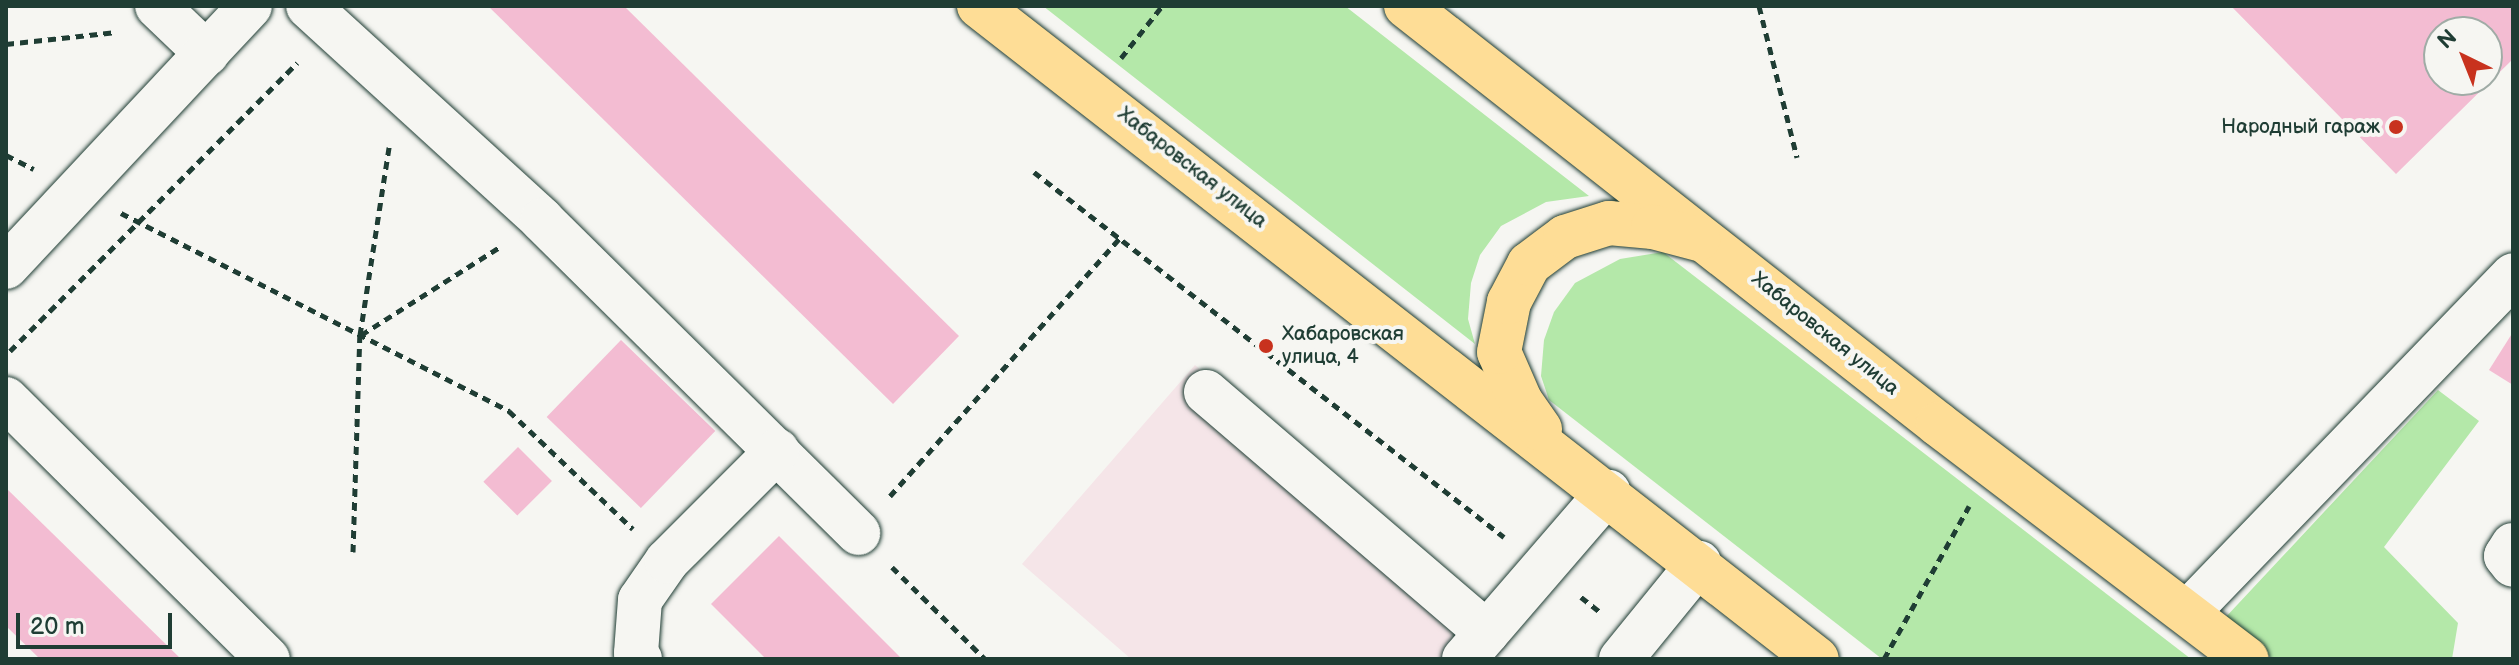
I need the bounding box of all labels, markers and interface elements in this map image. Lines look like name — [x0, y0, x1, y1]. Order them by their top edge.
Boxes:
north arrow — [2423, 16, 2503, 96]
text: N — [2432, 24, 2463, 55]
street label: Хабаровская улица — [1113, 102, 1271, 234]
place label: Народный гараж — [2221, 115, 2380, 139]
marker: Народный гараж — [2387, 118, 2405, 136]
street label: Хабаровская улица — [1746, 267, 1904, 401]
place label: Хабаровская улица, 4 — [1282, 322, 1404, 369]
marker: Хабаровская улица, 4 — [1257, 337, 1275, 355]
scale bar — [20, 597, 176, 647]
text: 20 m — [30, 612, 85, 641]

